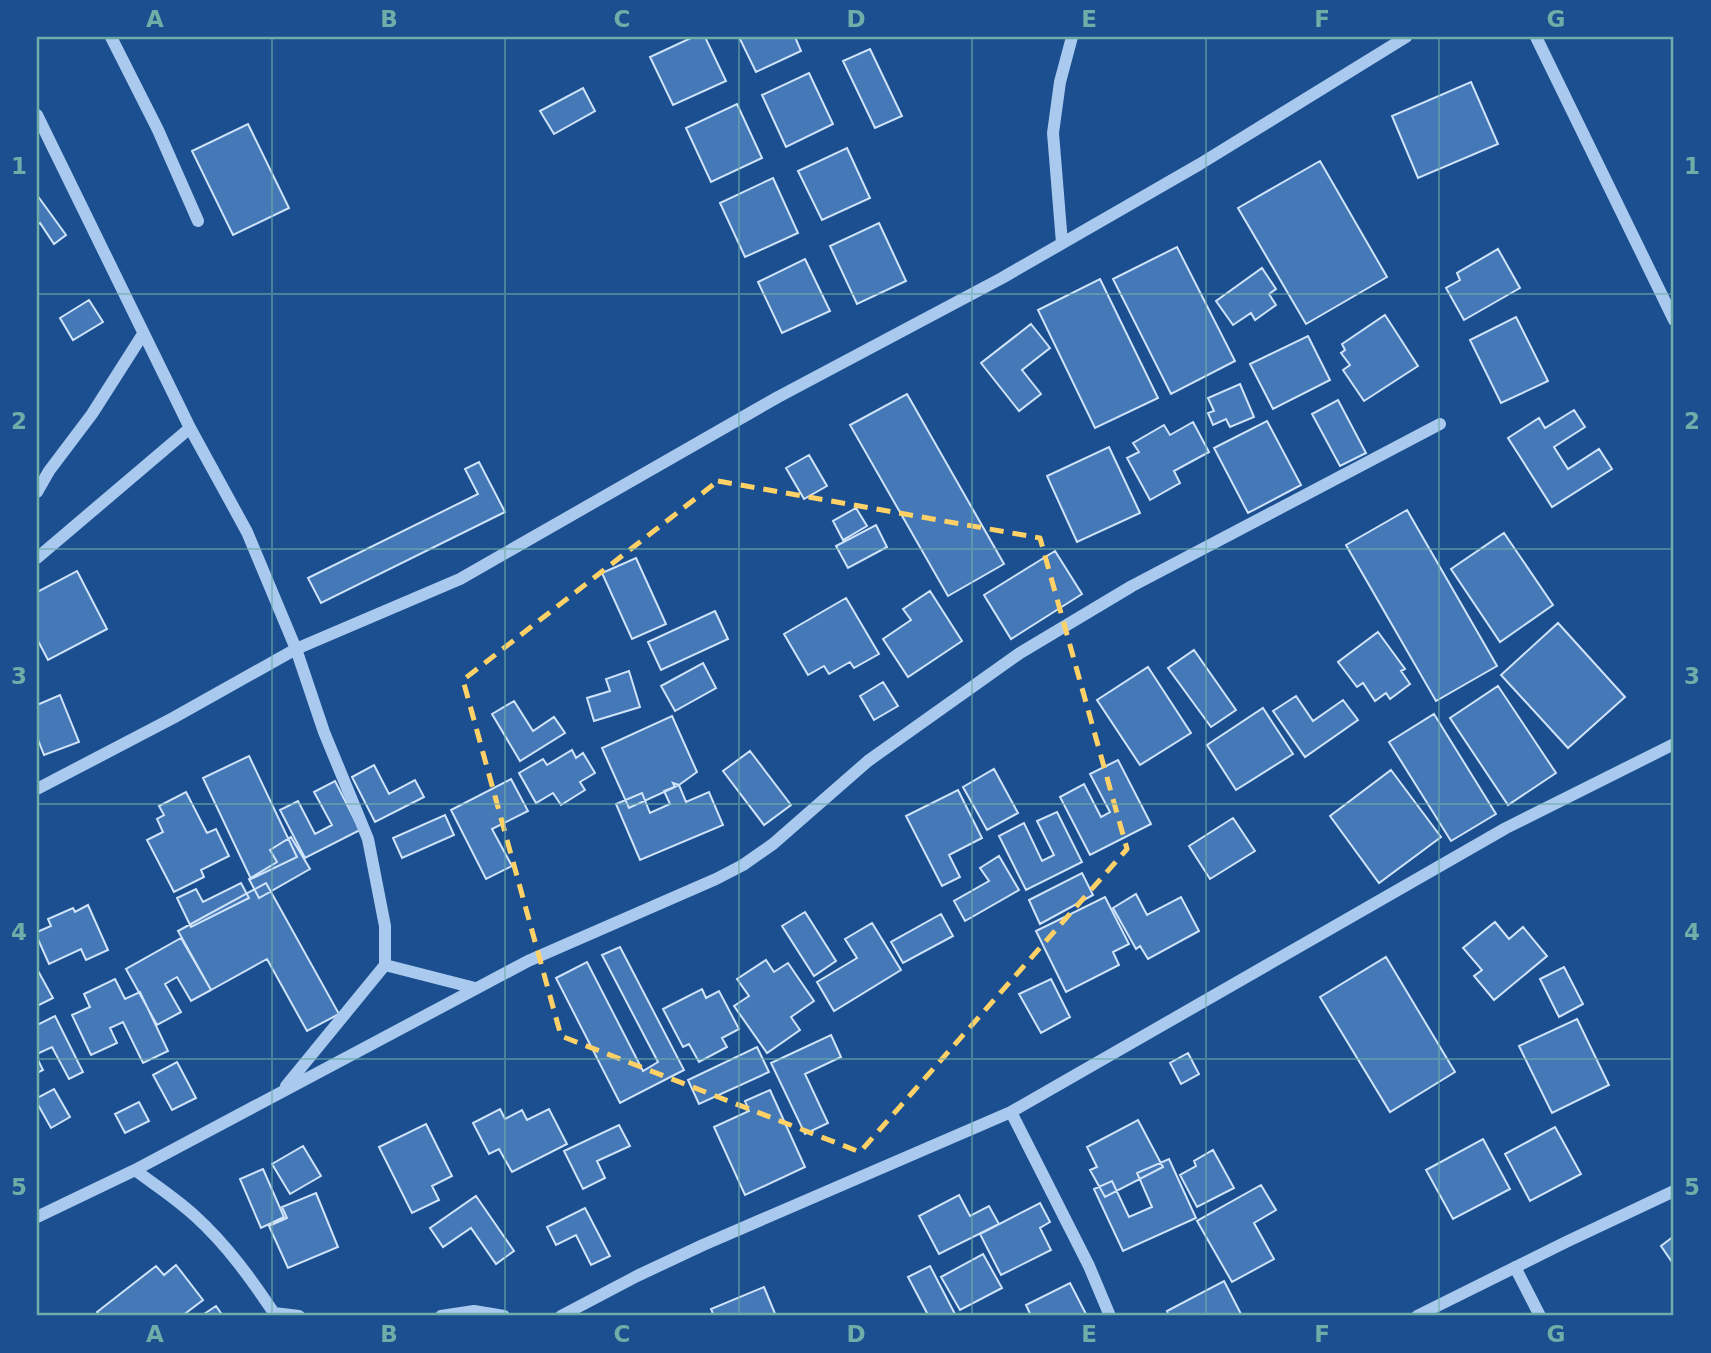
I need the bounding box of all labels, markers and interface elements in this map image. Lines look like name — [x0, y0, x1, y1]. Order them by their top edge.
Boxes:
text: A — [146, 6, 164, 32]
text: B — [380, 6, 398, 32]
text: C — [614, 6, 630, 32]
text: D — [846, 6, 866, 32]
text: E — [1081, 6, 1097, 32]
text: F — [1314, 6, 1330, 32]
text: G — [1547, 6, 1565, 32]
text: 1 — [11, 153, 27, 179]
text: 1 — [1684, 153, 1700, 179]
text: 2 — [11, 408, 27, 434]
text: 2 — [1684, 408, 1700, 434]
text: 3 — [11, 663, 27, 689]
text: 3 — [1684, 663, 1700, 689]
text: 4 — [11, 919, 27, 945]
text: 4 — [1684, 919, 1700, 945]
text: 5 — [11, 1174, 27, 1200]
text: 5 — [1684, 1174, 1700, 1200]
text: A — [146, 1321, 164, 1347]
text: B — [380, 1321, 398, 1347]
text: C — [614, 1321, 630, 1347]
text: D — [846, 1321, 866, 1347]
text: E — [1081, 1321, 1097, 1347]
text: F — [1314, 1321, 1330, 1347]
text: G — [1547, 1321, 1565, 1347]

